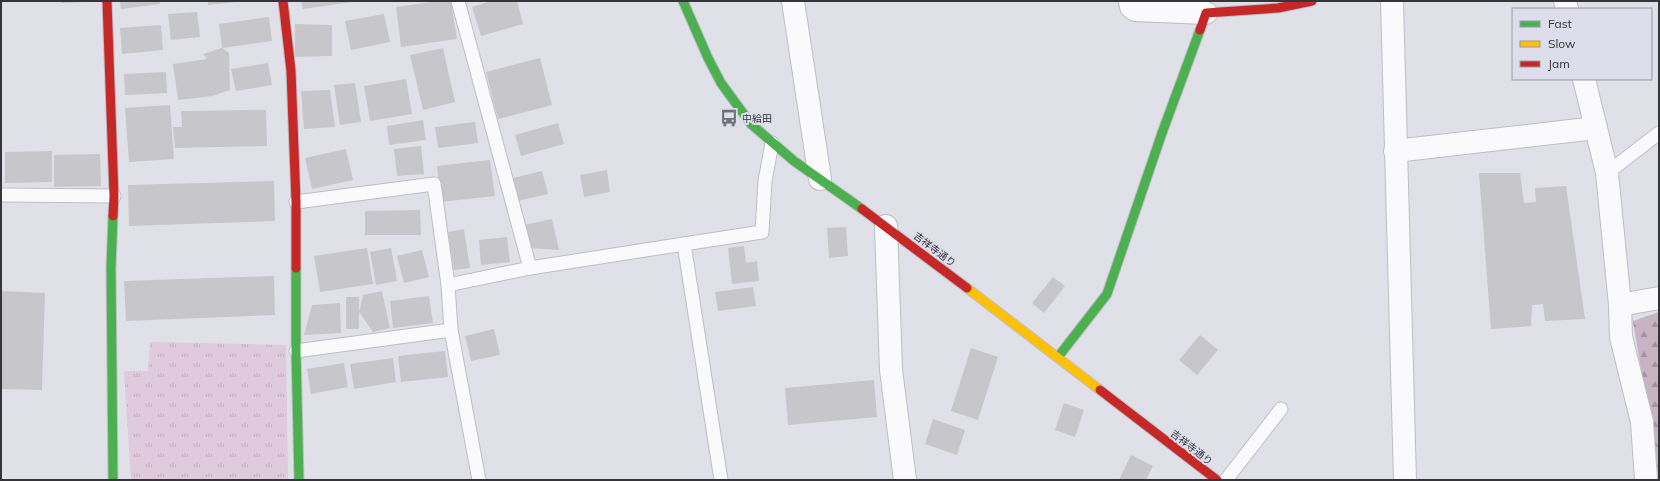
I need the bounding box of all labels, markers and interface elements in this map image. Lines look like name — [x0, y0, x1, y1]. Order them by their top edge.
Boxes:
legend — [1512, 8, 1652, 80]
text: Fast — [1548, 16, 1572, 31]
text: Slow — [1548, 36, 1576, 51]
text: Jam — [1548, 56, 1570, 71]
bus stop icon: 中給田 — [719, 108, 739, 128]
place label: 中給田 — [742, 112, 772, 125]
street label: 吉祥寺通り — [911, 229, 959, 270]
street label: 吉祥寺通り — [1168, 427, 1215, 468]

